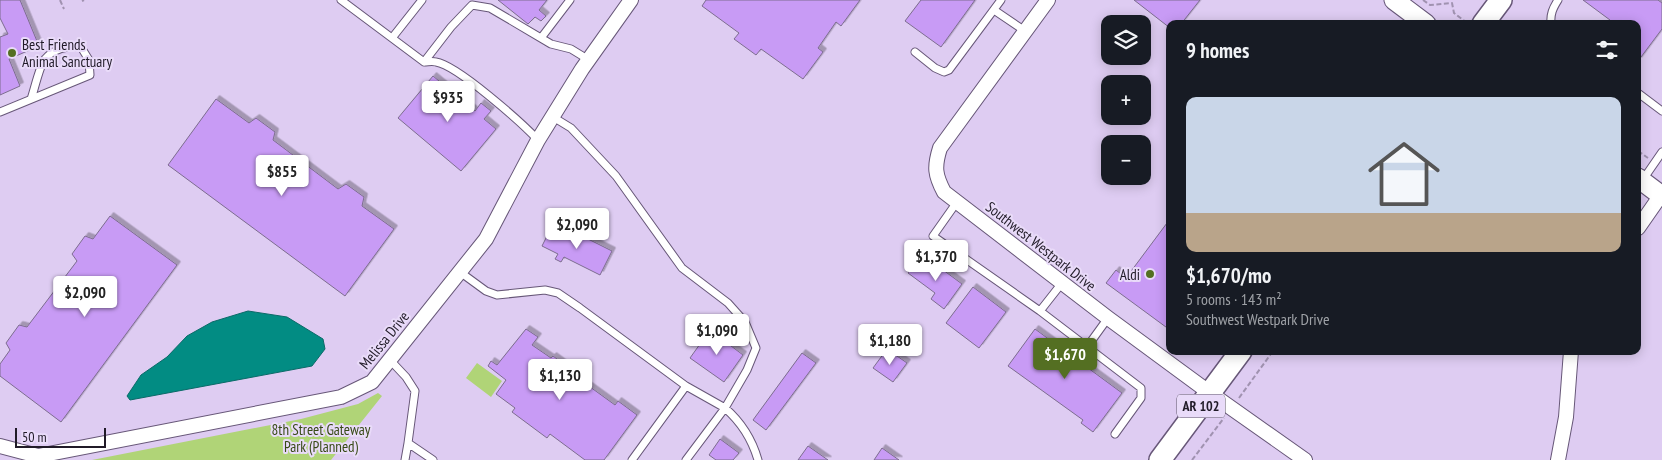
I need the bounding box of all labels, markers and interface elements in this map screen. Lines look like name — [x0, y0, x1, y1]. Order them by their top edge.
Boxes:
map controls — [1101, 15, 1151, 185]
button: layers — [1101, 15, 1151, 65]
place label: Best Friends Animal Sanctuary — [22, 35, 112, 71]
icon: filters — [1593, 36, 1621, 64]
text: 9 homes — [1186, 37, 1249, 64]
marker: Best Friends Animal Sanctuary — [6, 47, 18, 59]
button: + — [1101, 75, 1151, 125]
pin: $935 — [418, 80, 478, 123]
text: $935 — [433, 87, 463, 107]
icon: home — [1359, 129, 1449, 219]
button: − — [1101, 135, 1151, 185]
pin: $855 — [252, 154, 312, 197]
text: $855 — [267, 161, 297, 181]
street label: Southwest Westpark Drive — [982, 197, 1100, 295]
pin: $2,090 — [536, 208, 618, 250]
text: $2,090 — [556, 214, 598, 234]
pin: $1,370 — [895, 240, 977, 282]
text: $1,370 — [915, 246, 957, 266]
text: $1,670/mo — [1186, 262, 1271, 289]
place label: Aldi — [1120, 265, 1140, 284]
marker: Aldi — [1144, 268, 1156, 280]
pin: $2,090 — [44, 276, 126, 318]
text: $2,090 — [64, 282, 106, 302]
text: 5 rooms · 143 m² — [1186, 289, 1282, 309]
street label: Melissa Drive — [355, 307, 413, 373]
text: Southwest Westpark Drive — [1186, 309, 1330, 329]
pin: $1,090 — [676, 314, 758, 356]
text: $1,090 — [696, 320, 738, 340]
pin: $1,180 — [849, 324, 931, 366]
text: $1,180 — [869, 330, 911, 350]
pin: $1,670 — [1024, 338, 1106, 380]
text: $1,670 — [1044, 344, 1086, 364]
pin: $1,130 — [519, 358, 601, 401]
text: $1,130 — [539, 365, 581, 385]
road number: AR 102 — [1177, 394, 1225, 418]
park label: 8th Street Gateway Park (Planned) — [272, 420, 371, 456]
scale bar — [15, 425, 106, 448]
text: 50 m — [22, 428, 47, 446]

